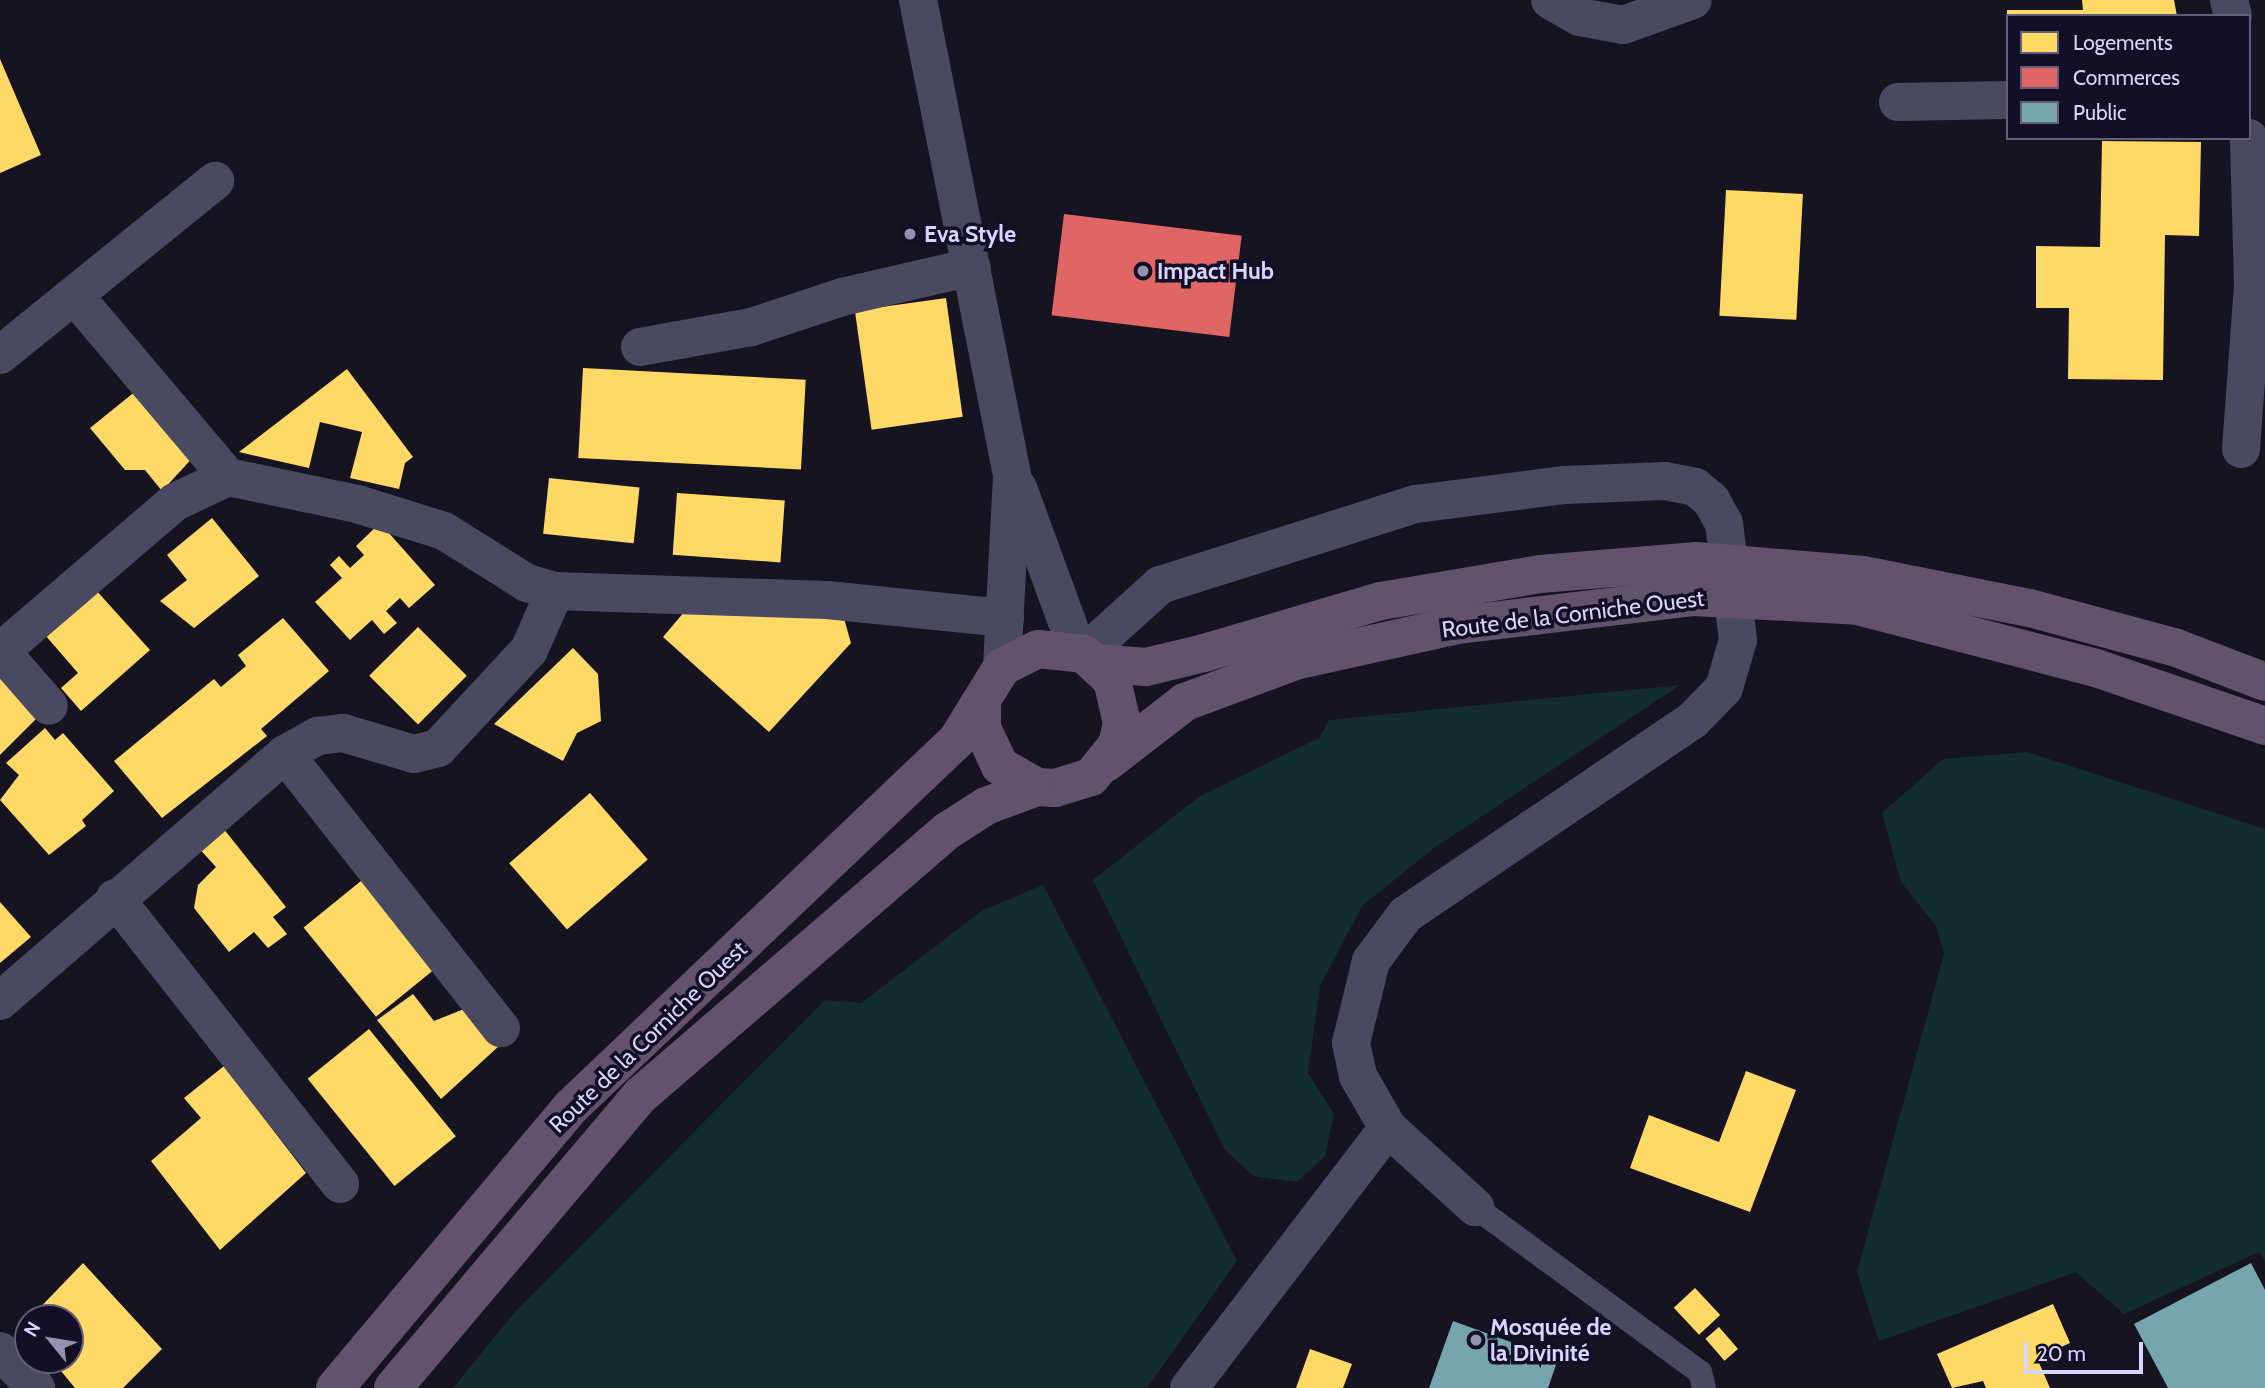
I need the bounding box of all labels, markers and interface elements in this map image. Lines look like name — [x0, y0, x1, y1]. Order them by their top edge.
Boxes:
legend — [2006, 14, 2251, 140]
text: Logements — [2073, 30, 2173, 55]
text: Commerces — [2073, 65, 2180, 90]
text: Public — [2073, 100, 2127, 125]
place label: Eva Style — [924, 220, 1016, 248]
marker: Eva Style — [902, 226, 918, 242]
place label: Impact Hub — [1157, 257, 1274, 285]
marker: Impact Hub — [1135, 263, 1151, 279]
street label: Route de la Corniche Ouest — [1440, 584, 1706, 644]
street label: Route de la Corniche Ouest — [543, 935, 753, 1139]
north arrow — [14, 1304, 84, 1374]
place label: Mosquée de la Divinité — [1490, 1313, 1611, 1367]
text: N — [19, 1318, 45, 1341]
scale bar — [2027, 1328, 2146, 1372]
marker: Mosquée de la Divinité — [1468, 1332, 1484, 1348]
text: 20 m — [2037, 1341, 2086, 1366]

